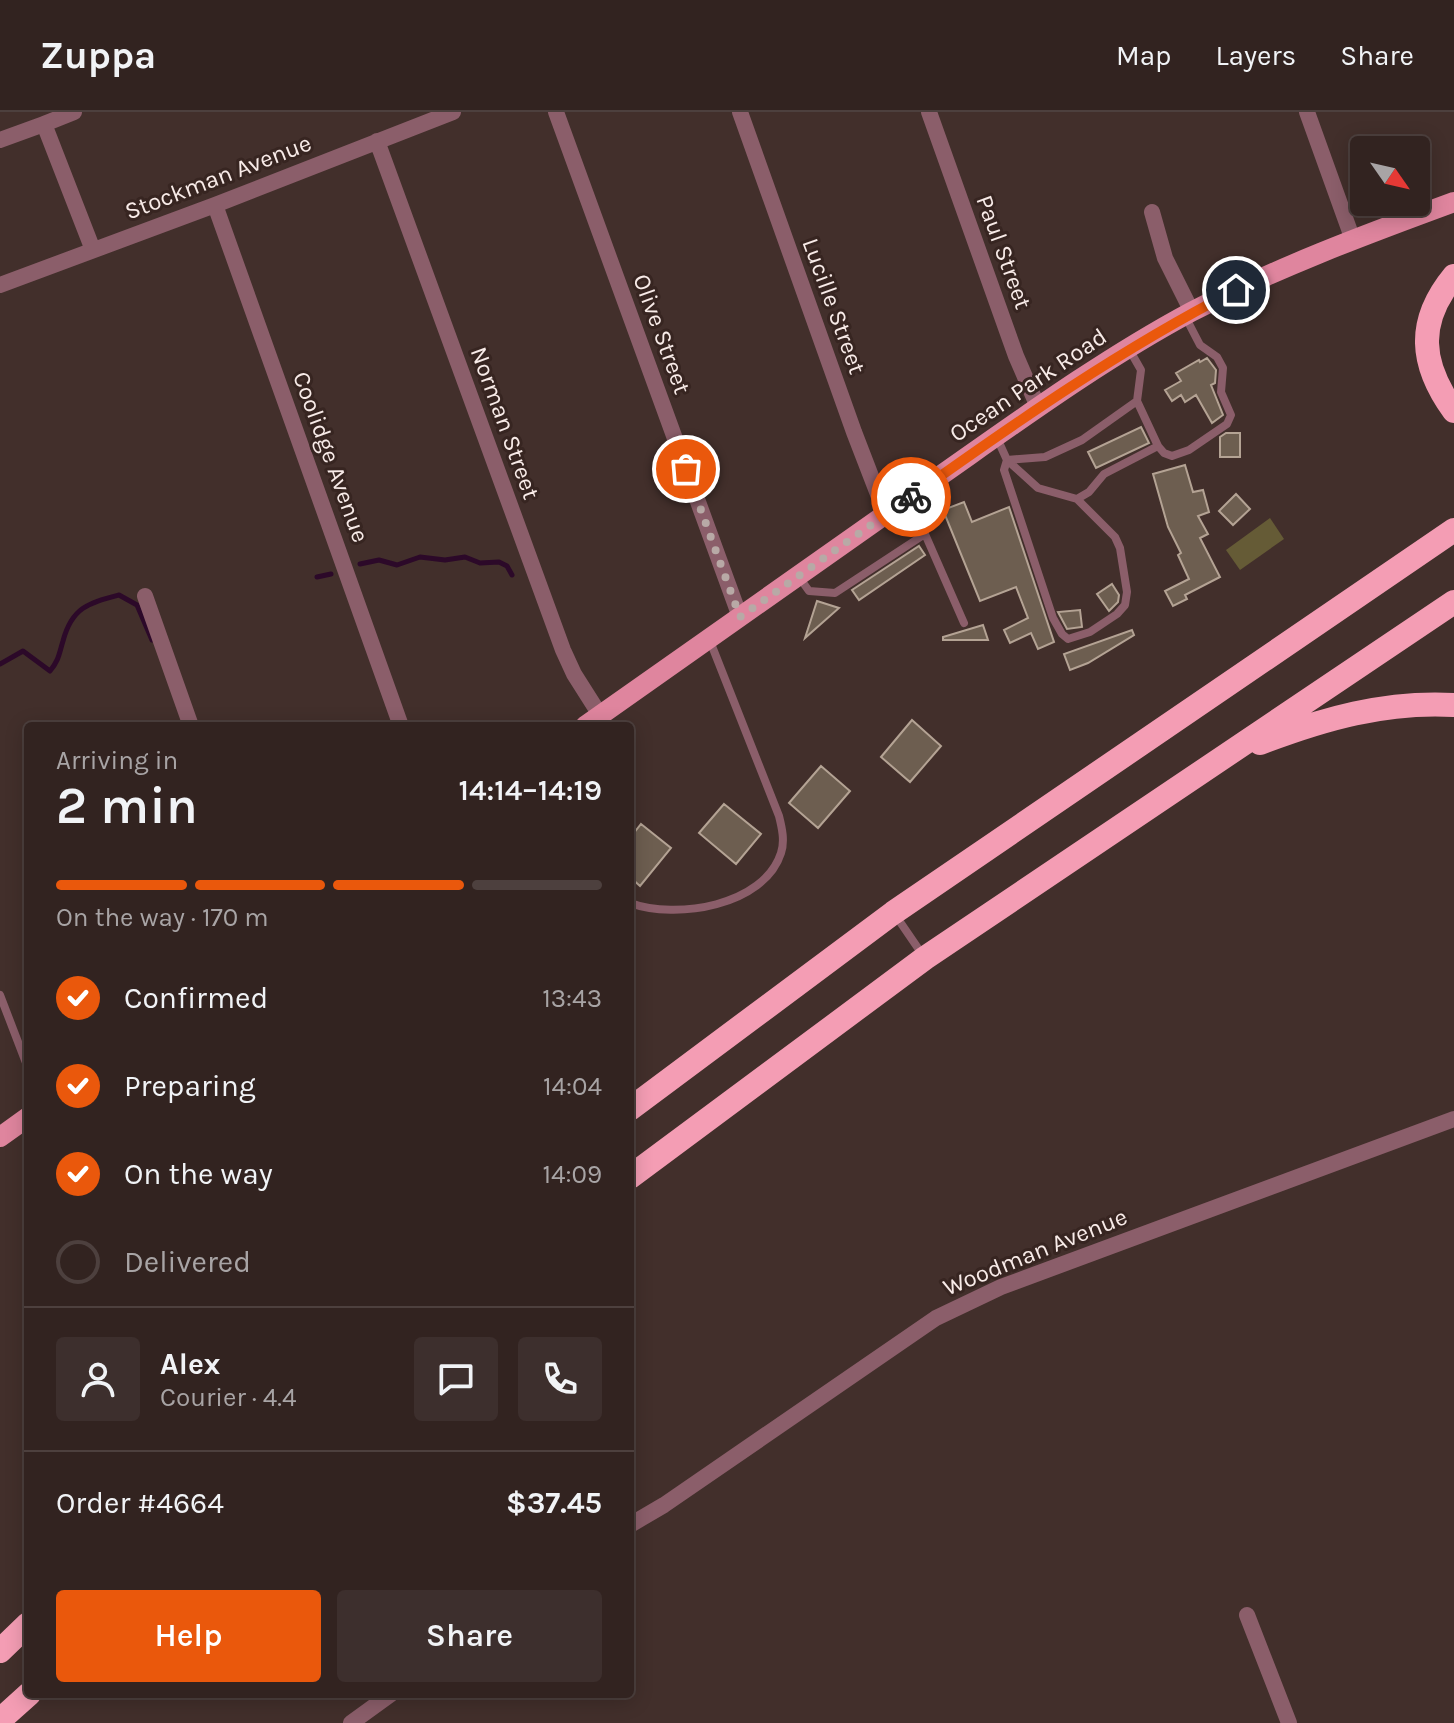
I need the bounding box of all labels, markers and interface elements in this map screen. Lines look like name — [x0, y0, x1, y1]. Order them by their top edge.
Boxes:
text: Zuppa — [40, 33, 156, 78]
text: Map — [1116, 39, 1171, 72]
text: Layers — [1215, 39, 1296, 72]
text: Share — [1340, 39, 1414, 72]
street label: Stockman Avenue — [121, 129, 315, 225]
north arrow — [1350, 136, 1430, 216]
map controls — [1350, 136, 1430, 216]
street label: Paul Street — [970, 191, 1038, 313]
street label: Lucille Street — [796, 234, 872, 378]
pin — [1202, 256, 1270, 324]
icon: home — [1214, 268, 1258, 312]
street label: Olive Street — [627, 270, 697, 398]
street label: Ocean Park Road — [944, 322, 1112, 448]
street label: Norman Street — [464, 343, 546, 503]
street label: Coolidge Avenue — [287, 368, 375, 546]
pin — [652, 435, 720, 503]
icon: bag — [664, 447, 708, 491]
courier — [871, 457, 951, 537]
icon: bike — [889, 475, 933, 519]
text: Arriving in — [56, 745, 178, 776]
text: 14:14–14:19 — [459, 772, 602, 808]
text: 2 min — [56, 775, 198, 836]
text: On the way · 170 m — [56, 902, 269, 933]
icon: check — [56, 976, 100, 1020]
text: Confirmed — [124, 980, 268, 1016]
text: 13:43 — [542, 983, 602, 1014]
icon: check — [56, 1064, 100, 1108]
text: Preparing — [124, 1068, 256, 1104]
text: 14:04 — [543, 1071, 602, 1102]
icon: check — [56, 1152, 100, 1196]
text: On the way — [124, 1156, 273, 1192]
text: 14:09 — [542, 1159, 602, 1190]
street label: Woodman Avenue — [939, 1202, 1131, 1302]
text: Delivered — [124, 1244, 251, 1280]
button: person — [56, 1337, 140, 1421]
button: chat — [414, 1337, 498, 1421]
button: phone — [518, 1337, 602, 1421]
text: Alex — [160, 1346, 220, 1382]
text: Courier · 4.4 — [160, 1382, 296, 1413]
text: Order #4664 — [56, 1485, 224, 1521]
text: $37.45 — [506, 1485, 602, 1521]
button: Help — [56, 1590, 321, 1682]
button: Share — [337, 1590, 602, 1682]

